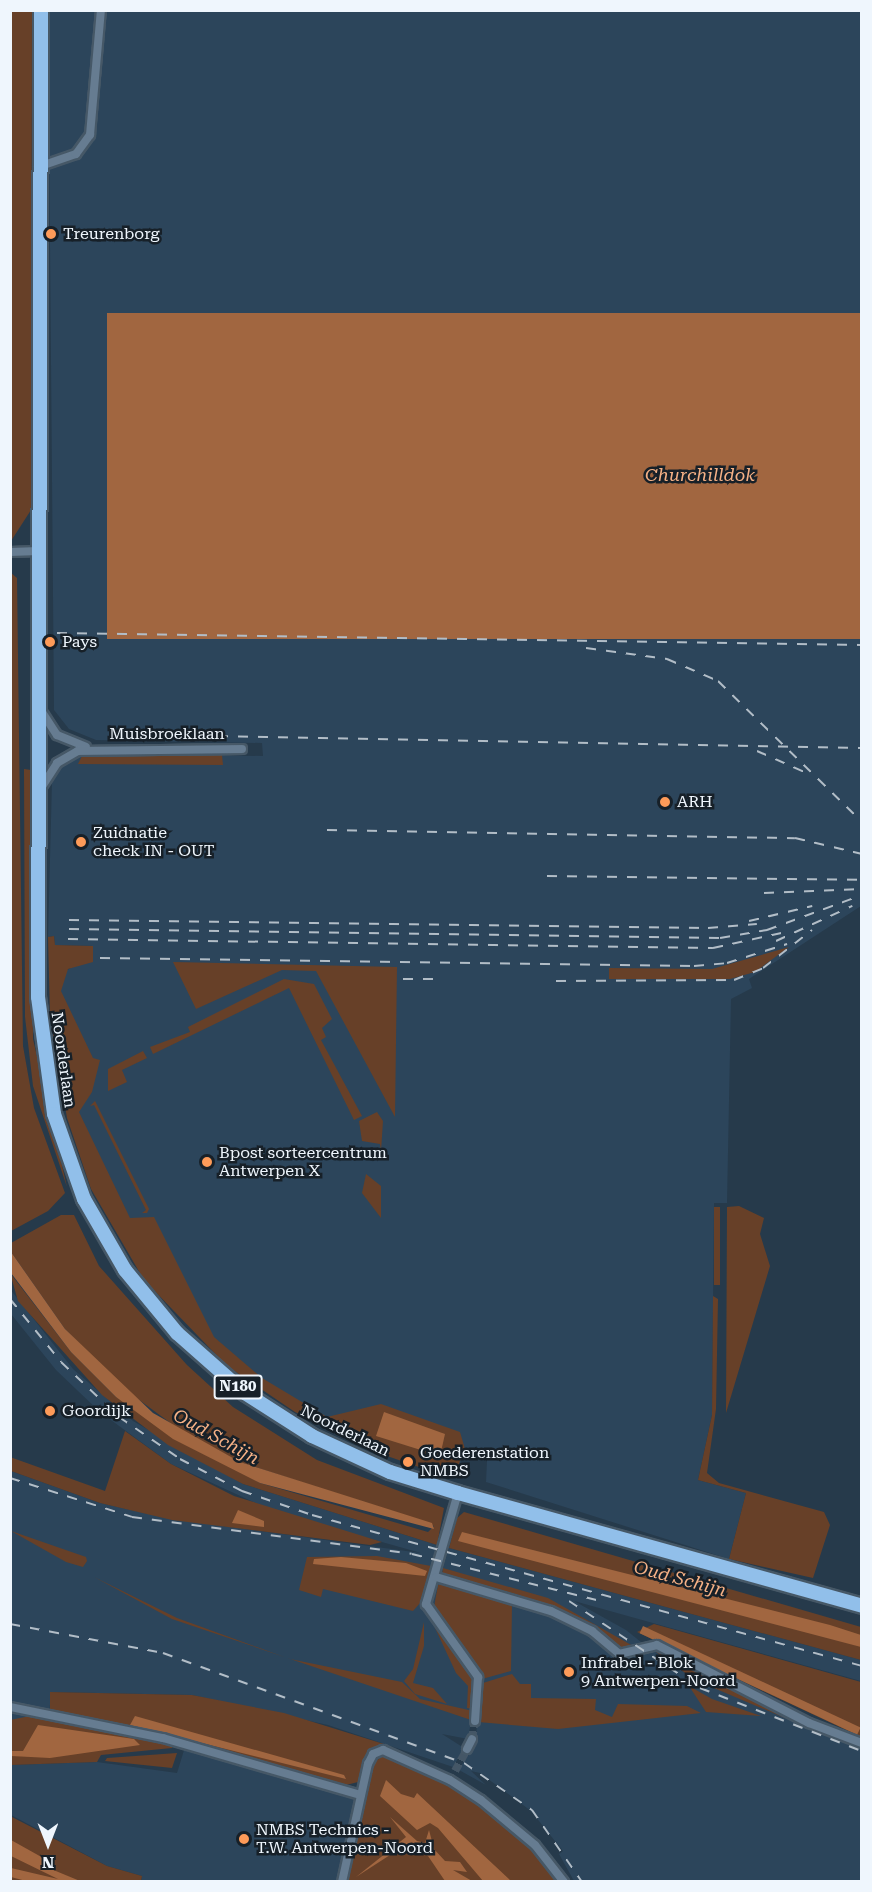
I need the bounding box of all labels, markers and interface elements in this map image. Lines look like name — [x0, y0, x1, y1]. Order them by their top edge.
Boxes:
place label: Treurenborg — [63, 224, 160, 244]
marker: Treurenborg — [44, 227, 58, 241]
water label: Churchilldok — [645, 464, 755, 486]
place label: Pays — [62, 632, 97, 652]
marker: Pays — [43, 635, 57, 649]
street label: Muisbroeklaan — [109, 724, 225, 744]
place label: ARH — [677, 792, 713, 812]
marker: ARH — [658, 795, 672, 809]
place label: Zuidnatie check IN - OUT — [93, 823, 214, 861]
marker: Zuidnatie check IN - OUT — [74, 835, 88, 849]
street label: Noorderlaan — [47, 1011, 79, 1109]
place label: Bpost sorteercentrum Antwerpen X — [219, 1143, 387, 1181]
marker: Bpost sorteercentrum Antwerpen X — [200, 1155, 214, 1169]
road number: N180 — [212, 1375, 264, 1399]
place label: Goordijk — [62, 1401, 131, 1421]
street label: Noorderlaan — [297, 1401, 393, 1461]
marker: Goordijk — [43, 1404, 57, 1418]
water label: Oud Schijn — [169, 1405, 263, 1469]
place label: Goederenstation NMBS — [420, 1443, 549, 1481]
marker: Goederenstation NMBS — [401, 1455, 415, 1469]
water label: Oud Schijn — [631, 1556, 729, 1602]
place label: Infrabel - Blok 9 Antwerpen-Noord — [581, 1653, 735, 1691]
marker: Infrabel - Blok 9 Antwerpen-Noord — [562, 1665, 576, 1679]
north arrow — [18, 1814, 78, 1874]
place label: NMBS Technics - T.W. Antwerpen-Noord — [256, 1820, 433, 1858]
marker: NMBS Technics - T.W. Antwerpen-Noord — [237, 1832, 251, 1846]
text: N — [42, 1853, 54, 1872]

